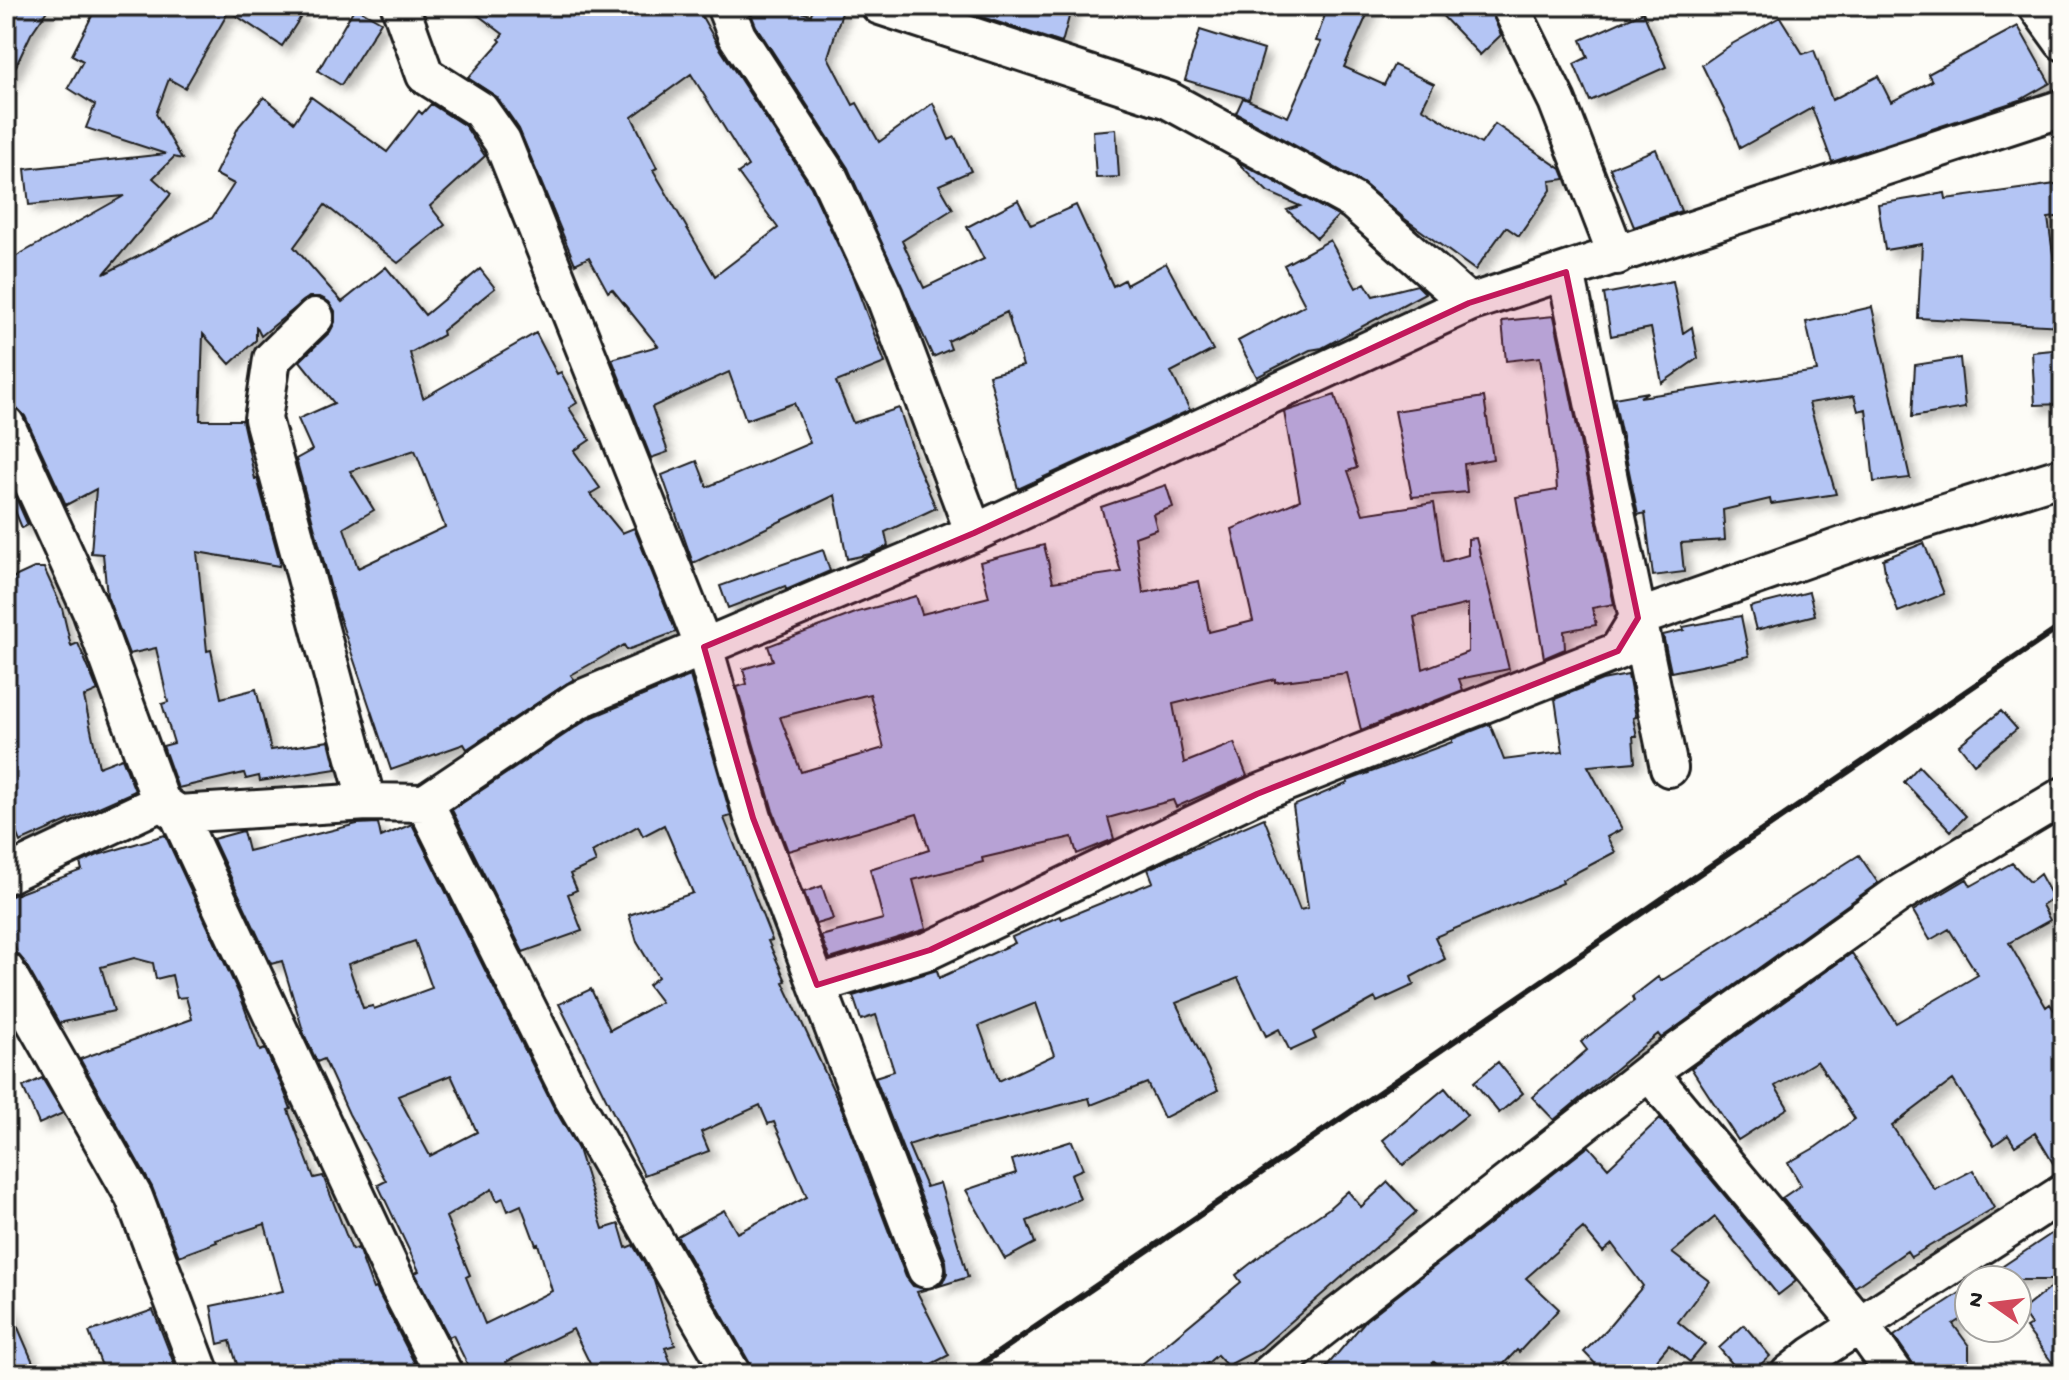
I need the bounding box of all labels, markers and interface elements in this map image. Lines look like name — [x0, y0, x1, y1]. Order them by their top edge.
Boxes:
north arrow — [1953, 1264, 2033, 1344]
text: N — [1963, 1290, 1992, 1310]

